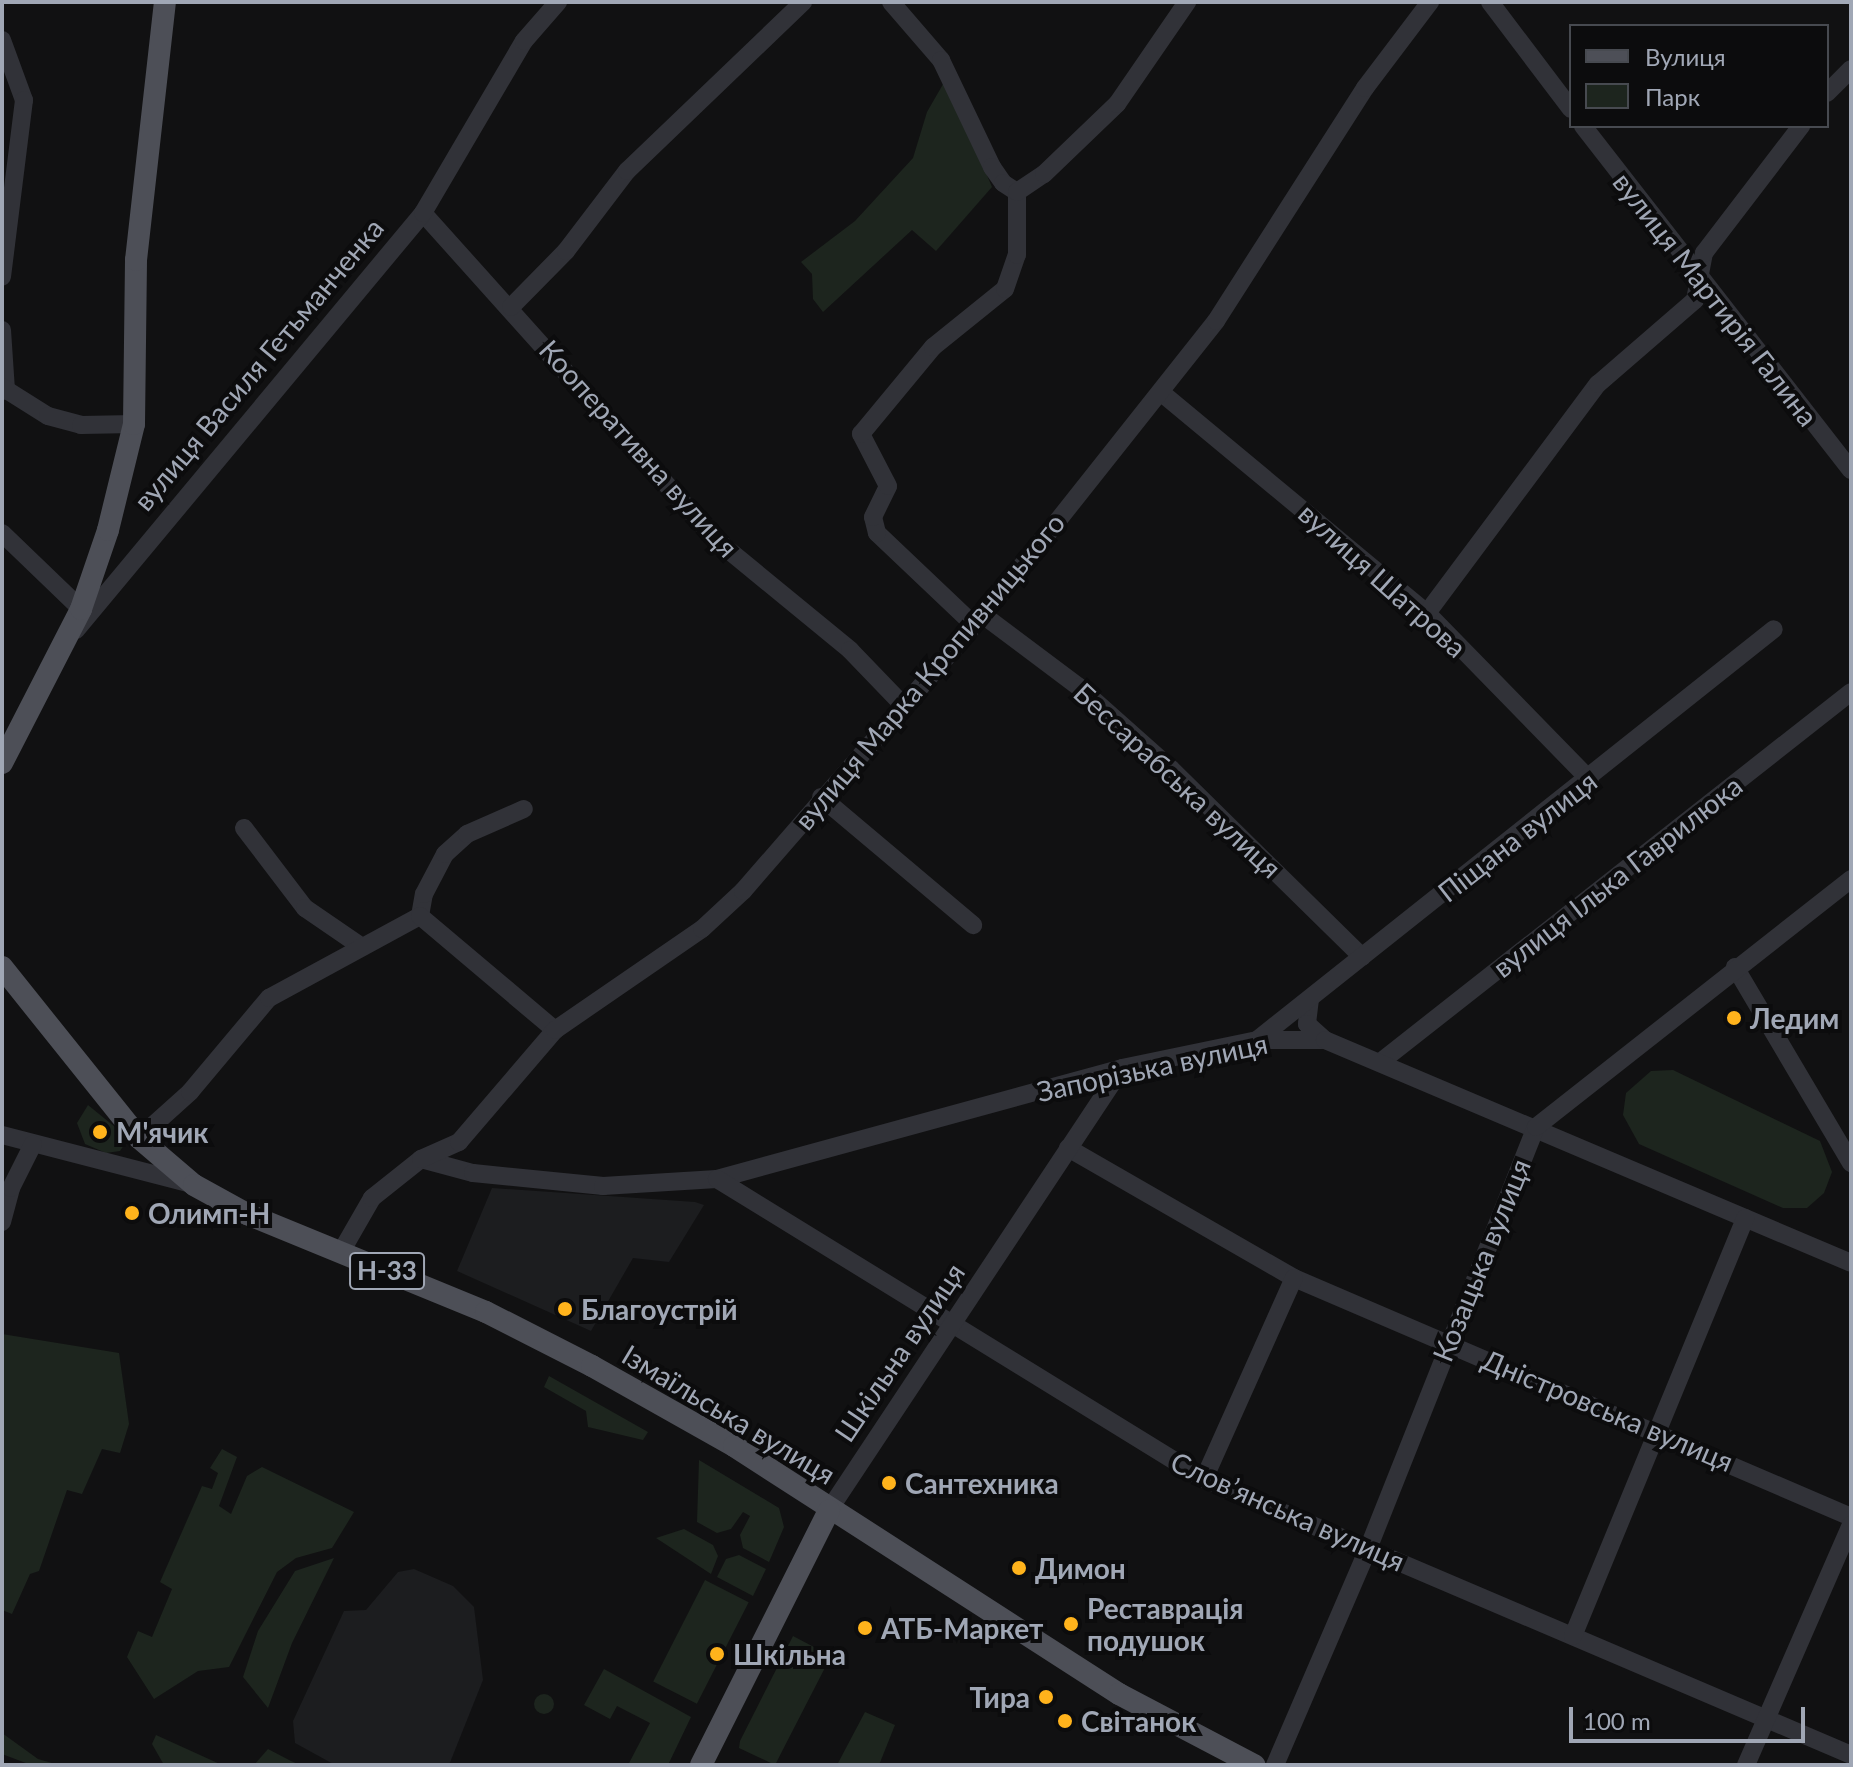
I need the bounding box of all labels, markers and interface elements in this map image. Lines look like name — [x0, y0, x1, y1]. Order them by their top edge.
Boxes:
legend — [1569, 24, 1829, 128]
text: Вулиця — [1645, 42, 1726, 71]
text: Парк — [1645, 82, 1700, 111]
street label: вулиця Мартирія Галина — [1607, 166, 1825, 432]
street label: вулиця Василя Гетьманченка — [126, 211, 390, 517]
street label: Кооперативна вулиця — [533, 333, 745, 563]
street label: вулиця Шатрова — [1292, 496, 1474, 664]
street label: вулиця Марка Кропивницького — [787, 506, 1071, 836]
street label: Бессарабська вулиця — [1068, 675, 1288, 885]
street label: Піщана вулиця — [1431, 764, 1603, 908]
street label: вулиця Ілька Гаврилюка — [1486, 768, 1748, 984]
place label: Ледим — [1750, 1001, 1839, 1035]
marker: Ледим — [1725, 1009, 1743, 1027]
street label: Запорізька вулиця — [1033, 1026, 1271, 1108]
place label: М'ячик — [116, 1115, 208, 1149]
marker: М'ячик — [91, 1123, 109, 1141]
street label: Козацька вулиця — [1425, 1154, 1537, 1366]
place label: Олимп-Н — [148, 1196, 270, 1230]
marker: Олимп-Н — [123, 1204, 141, 1222]
road number: Н-33 — [349, 1249, 425, 1293]
street label: Шкільна вулиця — [827, 1257, 971, 1447]
place label: Благоустрій — [581, 1292, 738, 1326]
marker: Благоустрій — [556, 1300, 574, 1318]
street label: Ізмаїльська вулиця — [616, 1337, 842, 1491]
street label: Дністровська вулиця — [1477, 1342, 1739, 1478]
street label: Словʼянська вулиця — [1166, 1444, 1410, 1578]
place label: Сантехника — [905, 1466, 1059, 1500]
marker: Сантехника — [880, 1474, 898, 1492]
place label: Димон — [1035, 1551, 1126, 1585]
marker: Димон — [1010, 1559, 1028, 1577]
place label: Реставрація подушок — [1087, 1591, 1243, 1657]
place label: АТБ-Маркет — [881, 1611, 1043, 1645]
marker: Реставрація подушок — [1062, 1615, 1080, 1633]
marker: АТБ-Маркет — [856, 1619, 874, 1637]
place label: Шкільна — [733, 1637, 846, 1671]
marker: Шкільна — [708, 1645, 726, 1663]
place label: Тира — [970, 1680, 1030, 1714]
marker: Тира — [1037, 1688, 1055, 1706]
scale bar — [1573, 1691, 1809, 1741]
place label: Світанок — [1081, 1704, 1196, 1738]
text: 100 m — [1583, 1706, 1651, 1735]
marker: Світанок — [1056, 1712, 1074, 1730]

